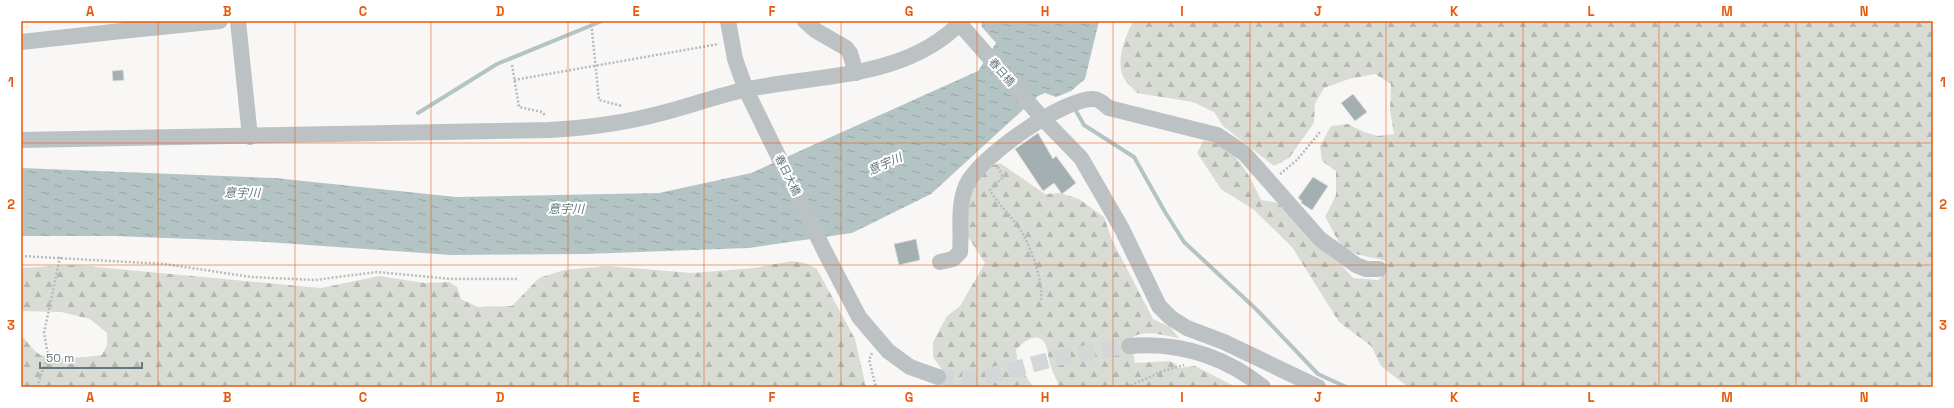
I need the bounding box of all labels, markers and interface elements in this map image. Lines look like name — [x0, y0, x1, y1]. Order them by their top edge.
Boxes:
text: A — [86, 3, 95, 20]
text: B — [223, 3, 232, 20]
text: C — [359, 3, 367, 20]
text: D — [496, 3, 505, 20]
text: E — [632, 3, 640, 20]
text: F — [769, 3, 776, 20]
text: G — [905, 3, 913, 20]
text: H — [1041, 3, 1049, 20]
text: I — [1180, 3, 1184, 20]
text: J — [1314, 3, 1322, 20]
text: K — [1450, 3, 1459, 20]
text: L — [1587, 3, 1595, 20]
text: M — [1721, 3, 1733, 20]
text: N — [1860, 3, 1868, 20]
street label: 春日橋 — [986, 55, 1018, 89]
text: 1 — [8, 74, 14, 91]
text: 1 — [1940, 74, 1946, 91]
water label: 意宇川 — [865, 149, 907, 179]
street label: 春日大橋 — [772, 152, 804, 198]
water label: 意宇川 — [224, 185, 262, 201]
text: 2 — [7, 196, 15, 213]
text: 2 — [1939, 196, 1947, 213]
water label: 意宇川 — [548, 201, 586, 217]
text: 3 — [7, 317, 15, 334]
text: 3 — [1939, 317, 1947, 334]
scale bar — [40, 344, 142, 370]
text: 50 m — [46, 350, 74, 366]
text: A — [86, 389, 95, 406]
text: B — [223, 389, 232, 406]
text: C — [359, 389, 367, 406]
text: D — [496, 389, 505, 406]
text: E — [632, 389, 640, 406]
text: F — [769, 389, 776, 406]
text: G — [905, 389, 913, 406]
text: H — [1041, 389, 1049, 406]
text: I — [1180, 389, 1184, 406]
text: J — [1314, 389, 1322, 406]
text: K — [1450, 389, 1459, 406]
text: L — [1587, 389, 1595, 406]
text: M — [1721, 389, 1733, 406]
text: N — [1860, 389, 1868, 406]

